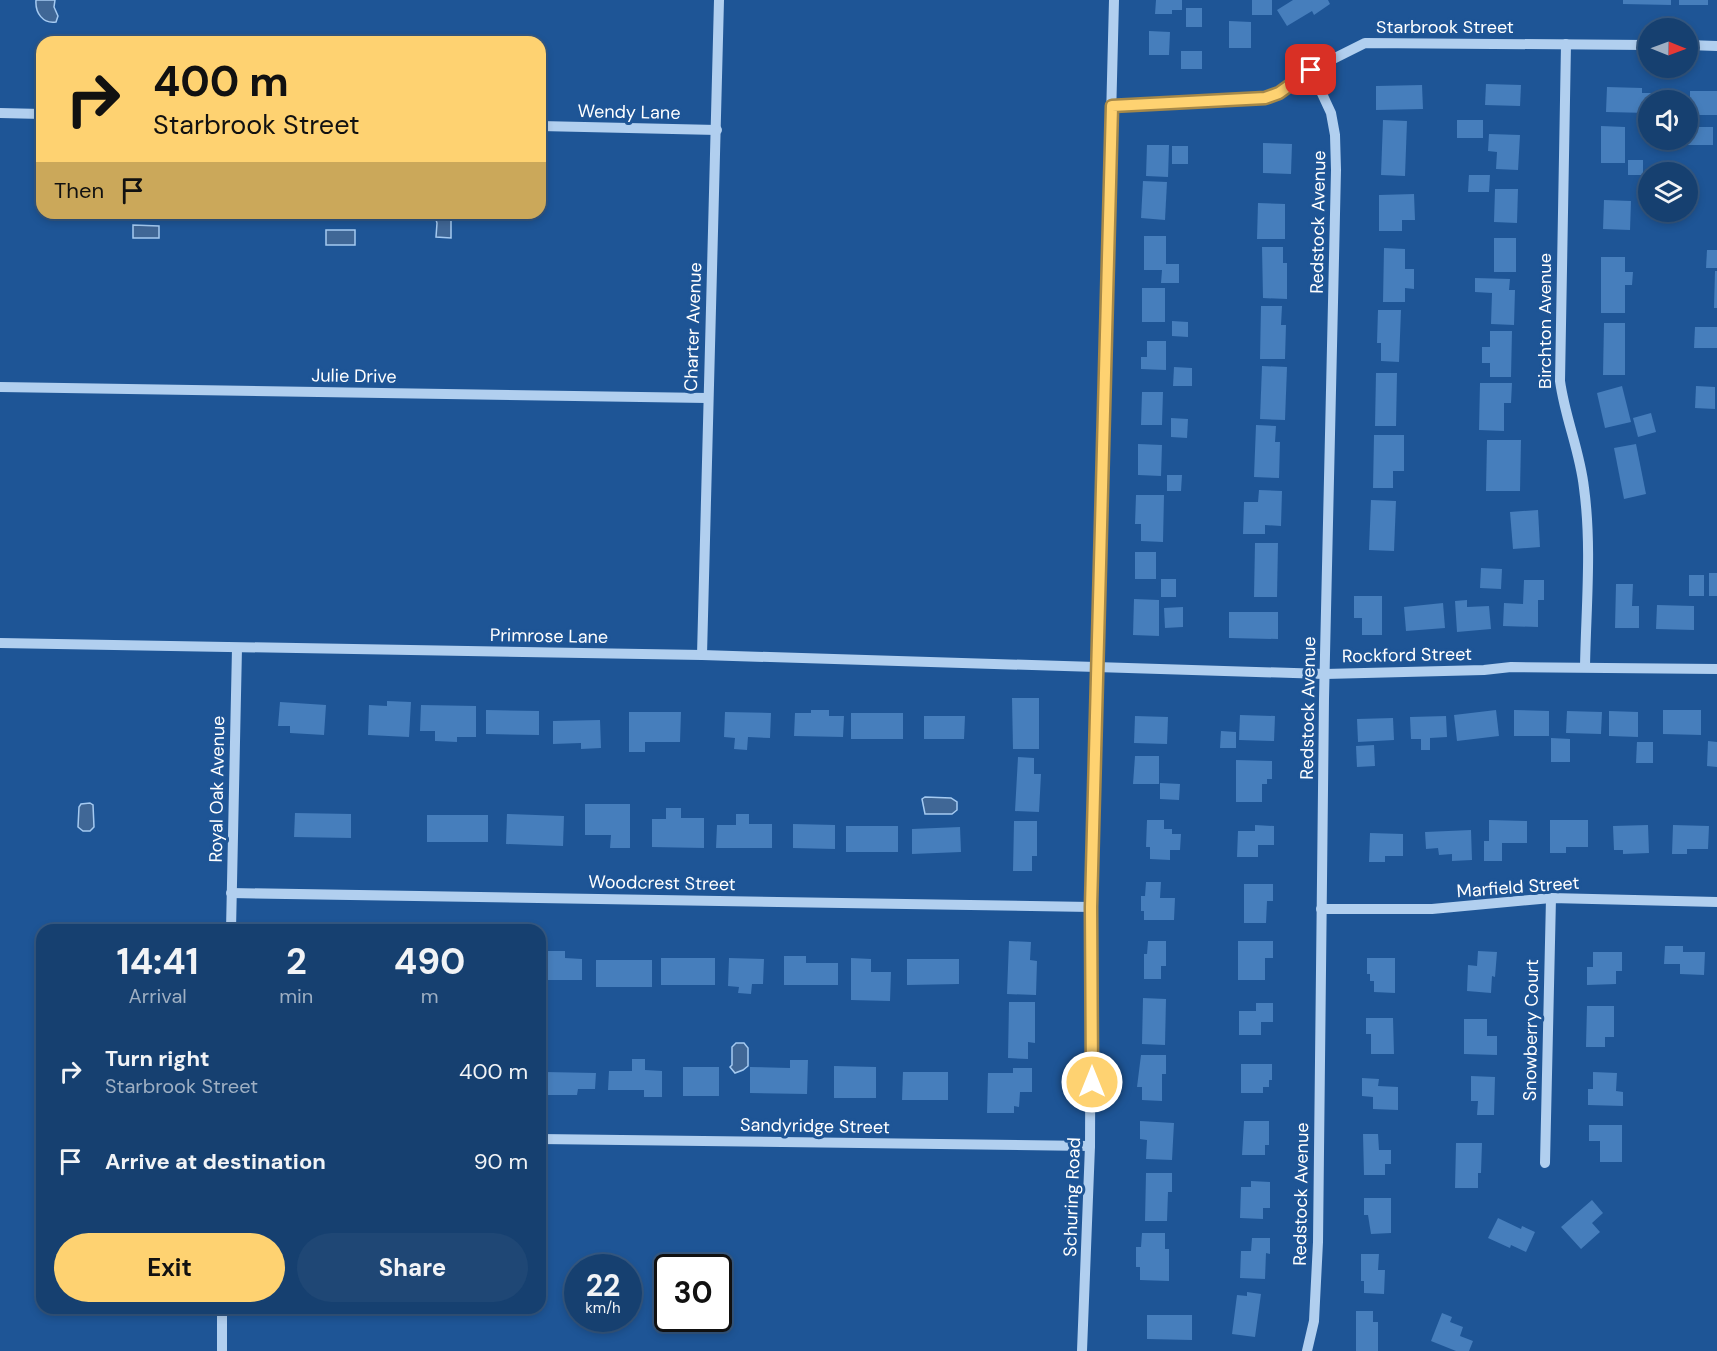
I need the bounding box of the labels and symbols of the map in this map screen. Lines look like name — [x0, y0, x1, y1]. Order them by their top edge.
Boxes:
street label: Starbrook Street — [1376, 15, 1514, 39]
north arrow — [1638, 18, 1698, 78]
pin — [1285, 44, 1336, 95]
street label: Wendy Lane — [577, 99, 681, 125]
street label: Redstock Avenue — [1305, 150, 1331, 294]
street label: Birchton Avenue — [1533, 253, 1557, 389]
street label: Charter Avenue — [679, 262, 707, 392]
street label: Julie Drive — [311, 363, 397, 389]
street label: Primrose Lane — [490, 623, 608, 649]
street label: Redstock Avenue — [1295, 636, 1321, 780]
street label: Rockford Street — [1342, 642, 1472, 668]
street label: Royal Oak Avenue — [204, 715, 230, 863]
street label: Woodcrest Street — [588, 870, 736, 896]
street label: Marfield Street — [1456, 871, 1580, 903]
street label: Snowberry Court — [1518, 959, 1544, 1101]
position arrow — [1060, 1050, 1124, 1114]
street label: Sandyridge Street — [740, 1113, 890, 1139]
street label: Redstock Avenue — [1288, 1122, 1314, 1266]
street label: Schuring Road — [1058, 1137, 1086, 1257]
speed limit sign: 30 — [654, 1254, 732, 1332]

